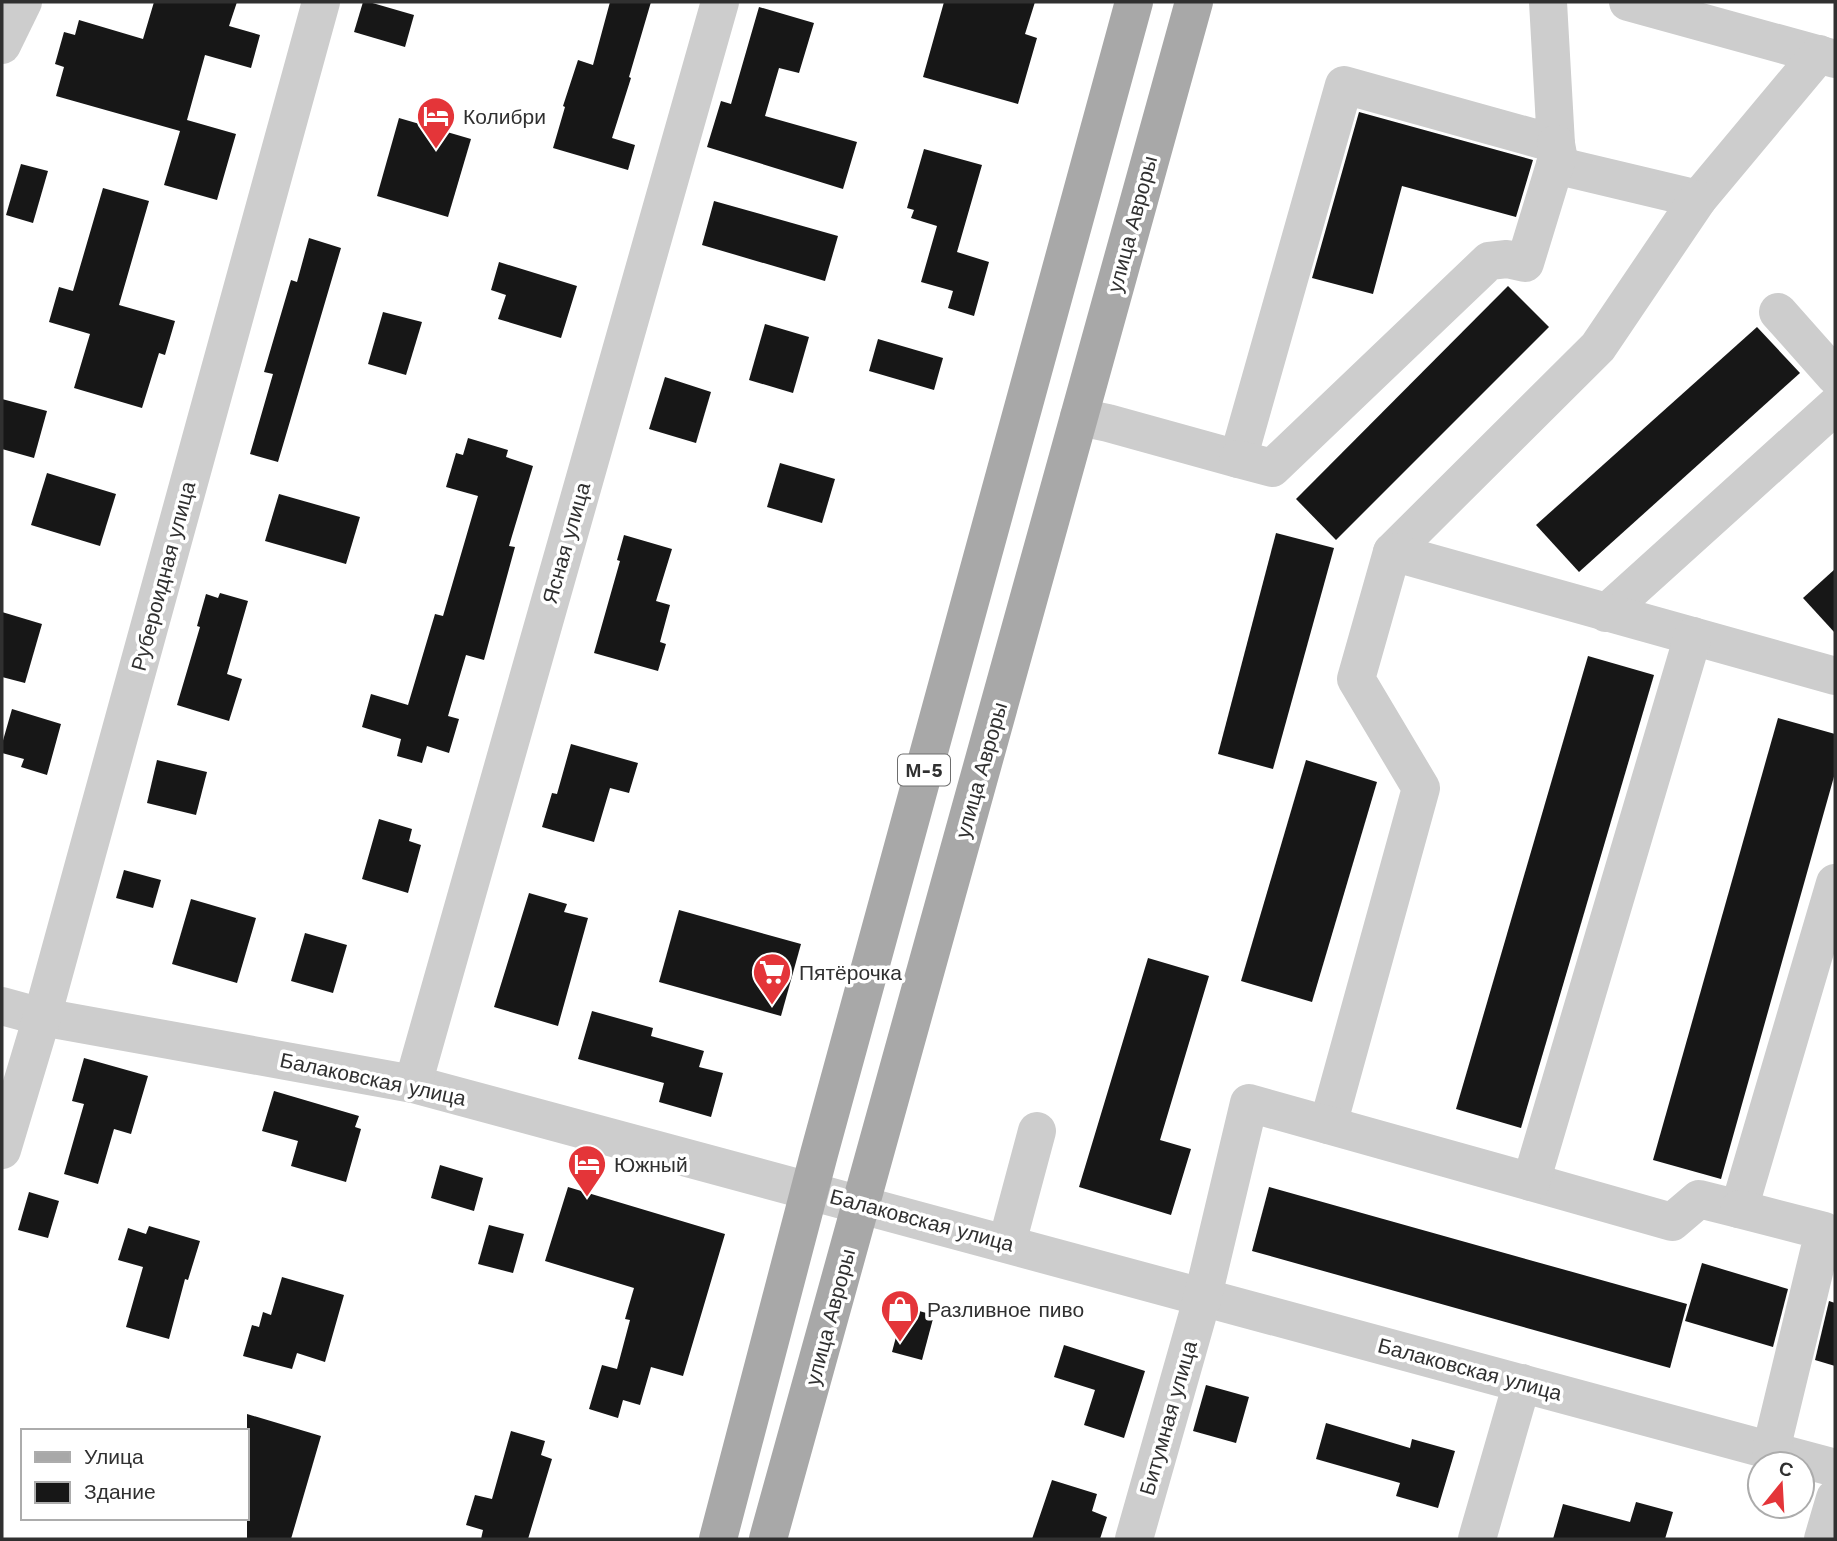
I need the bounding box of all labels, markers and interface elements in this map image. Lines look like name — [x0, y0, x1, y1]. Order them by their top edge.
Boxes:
hotel icon: Колибри — [415, 95, 457, 150]
place label: Колибри — [463, 104, 546, 129]
street label: улица Авроры — [1102, 153, 1162, 295]
street label: Рубероидная улица — [126, 478, 200, 673]
street label: Ясная улица — [537, 479, 595, 607]
street label: улица Авроры — [950, 699, 1012, 841]
road number: М-5 — [898, 754, 950, 786]
supermarket icon: Пятёрочка — [751, 951, 793, 1006]
place label: Пятёрочка — [799, 960, 902, 985]
street label: Балаковская улица — [278, 1047, 469, 1111]
hotel icon: Южный — [566, 1143, 608, 1198]
place label: Южный — [614, 1152, 688, 1177]
street label: Балаковская улица — [827, 1183, 1017, 1257]
street label: улица Авроры — [800, 1246, 860, 1388]
shop icon: Разливное пиво — [879, 1288, 921, 1343]
place label: Разливное пиво — [927, 1297, 1084, 1322]
street label: Балаковская улица — [1375, 1332, 1565, 1406]
street label: Битумная улица — [1134, 1338, 1202, 1498]
legend — [21, 1429, 248, 1520]
text: Улица — [84, 1444, 144, 1469]
north arrow — [1746, 1450, 1816, 1520]
text: С — [1776, 1456, 1796, 1482]
text: Здание — [84, 1479, 156, 1504]

